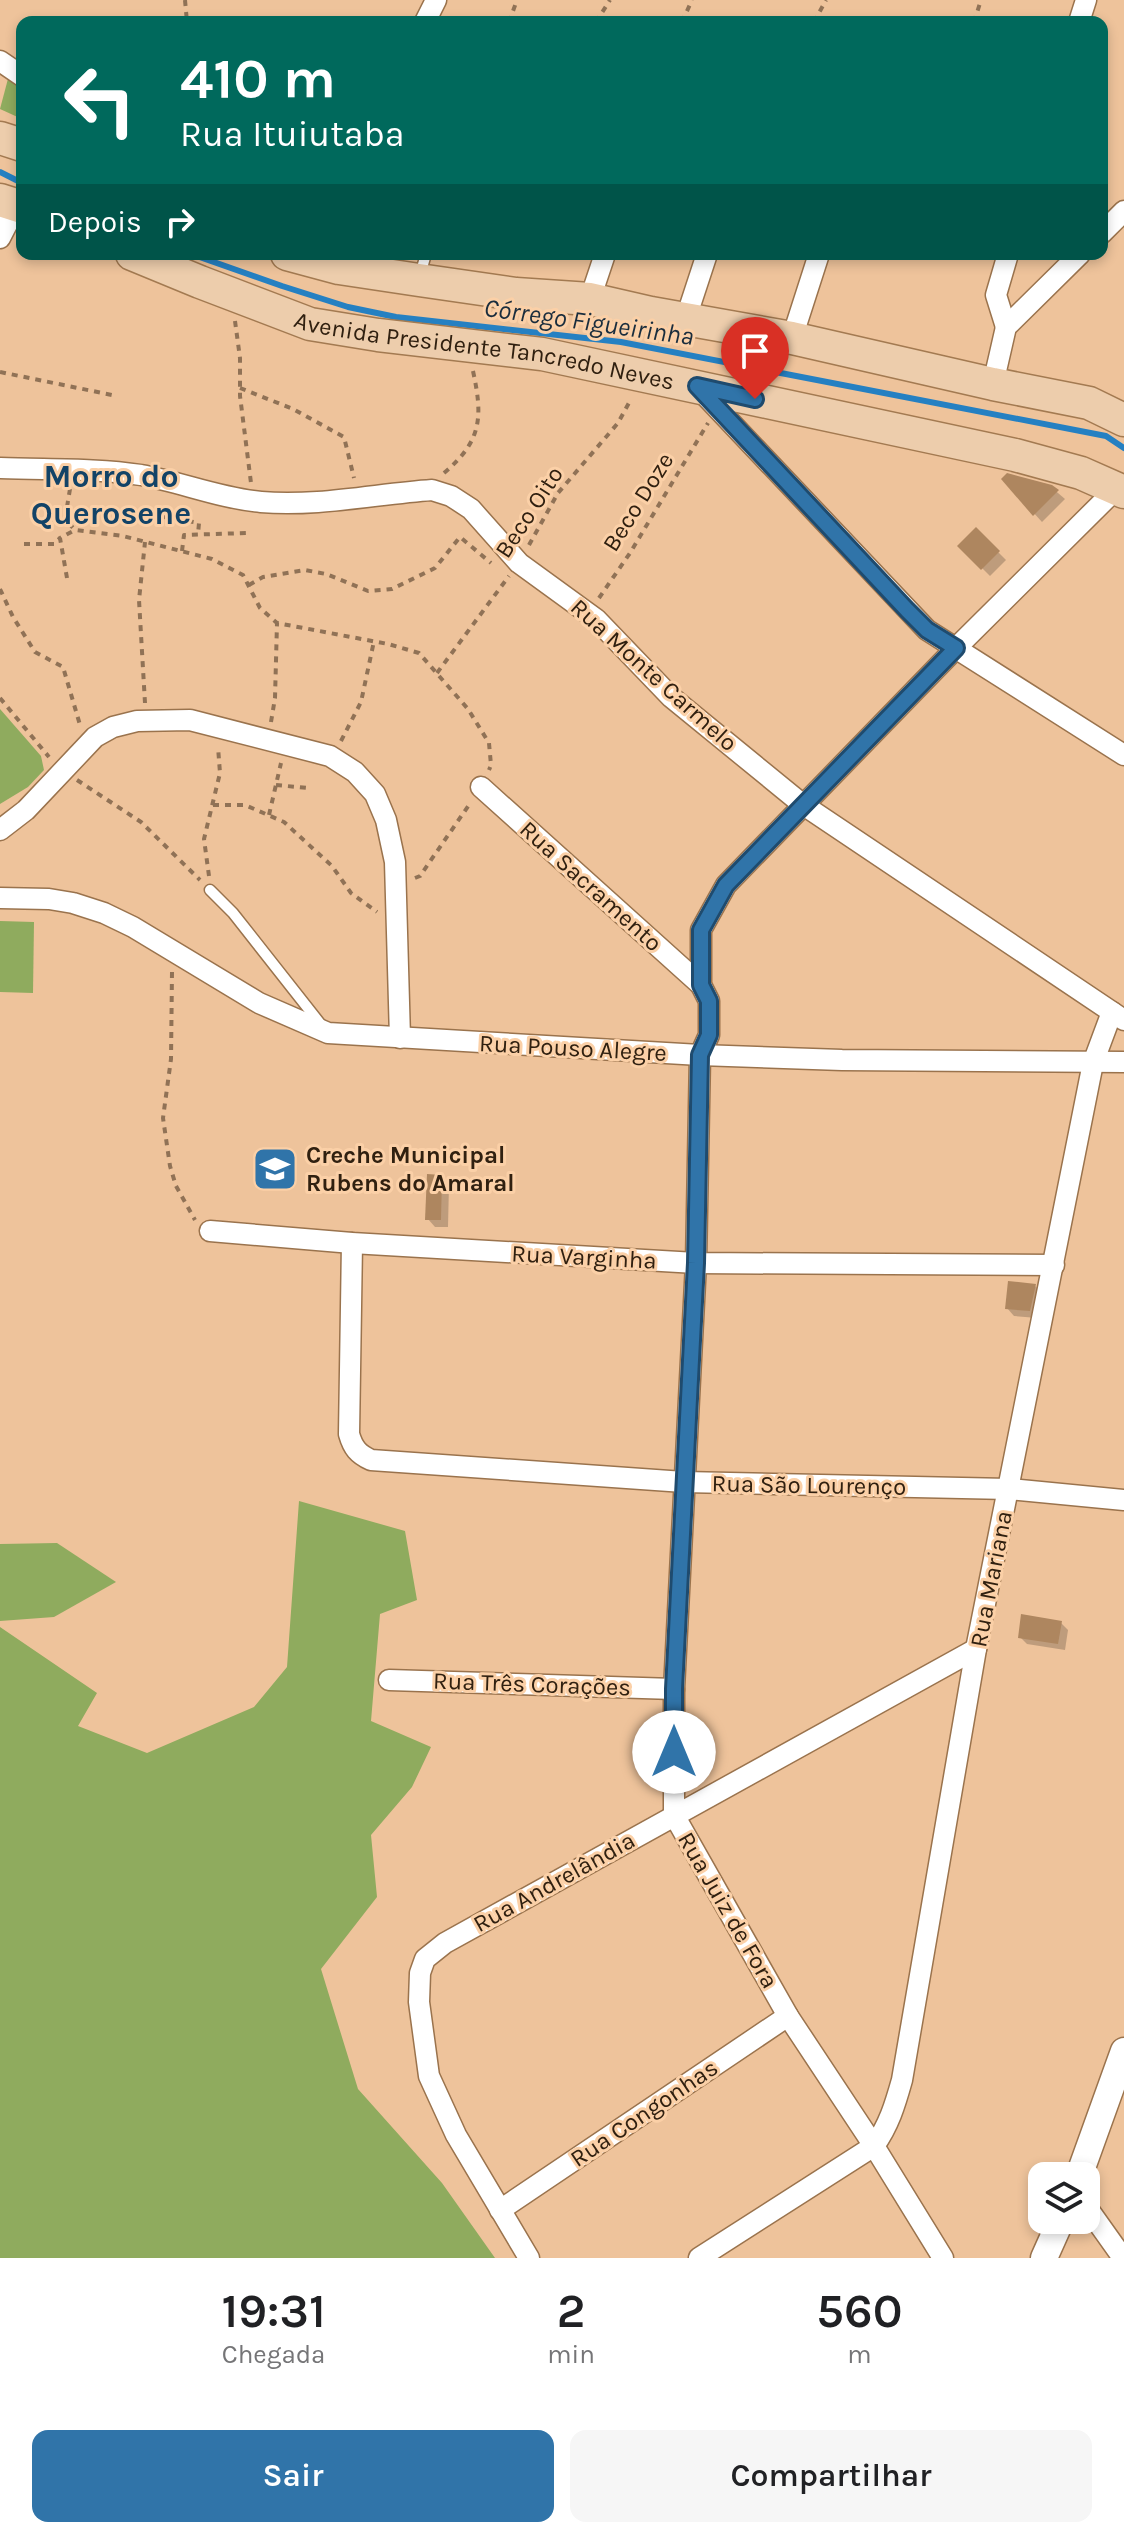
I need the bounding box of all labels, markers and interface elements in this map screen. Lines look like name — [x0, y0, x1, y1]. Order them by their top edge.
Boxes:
text: 410 m — [180, 46, 336, 111]
icon: left — [48, 48, 152, 152]
text: Rua Ituiutaba — [180, 113, 405, 155]
icon: right — [158, 200, 202, 244]
text: Depois — [48, 204, 142, 240]
water label: Córrego Figueirinha — [482, 292, 696, 352]
street label: Avenida Presidente Tancredo Neves — [290, 305, 677, 396]
pin — [721, 317, 789, 399]
icon: arrive — [733, 329, 777, 373]
street label: Beco Doze — [597, 447, 679, 557]
district label: Morro do Querosene — [31, 458, 191, 532]
street label: Beco Oito — [489, 461, 569, 563]
street label: Rua Monte Carmelo — [565, 593, 743, 757]
street label: Rua Sacramento — [514, 815, 668, 957]
street label: Rua Pouso Alegre — [478, 1029, 668, 1067]
place label: Creche Municipal Rubens do Amaral — [306, 1141, 515, 1197]
school or university icon: Creche Municipal Rubens do Amaral — [251, 1145, 299, 1193]
street label: Rua Varginha — [511, 1239, 657, 1275]
street label: Rua São Lourenço — [711, 1469, 907, 1501]
street label: Rua Mariana — [964, 1508, 1018, 1650]
street label: Rua Três Corações — [433, 1667, 631, 1701]
position arrow — [632, 1710, 716, 1794]
street label: Rua Andrelândia — [468, 1826, 640, 1938]
street label: Rua Juiz de Fora — [672, 1827, 784, 1993]
street label: Rua Congonhas — [565, 2053, 723, 2173]
map controls — [1028, 2162, 1100, 2234]
button: layers — [1028, 2162, 1100, 2234]
text: 19:31 — [221, 2283, 326, 2339]
text: 2 — [557, 2283, 585, 2339]
text: 560 — [816, 2283, 903, 2339]
text: Chegada — [222, 2339, 325, 2370]
text: min — [547, 2339, 595, 2370]
text: m — [847, 2339, 872, 2370]
button: Sair — [32, 2430, 554, 2522]
button: Compartilhar — [570, 2430, 1092, 2522]

